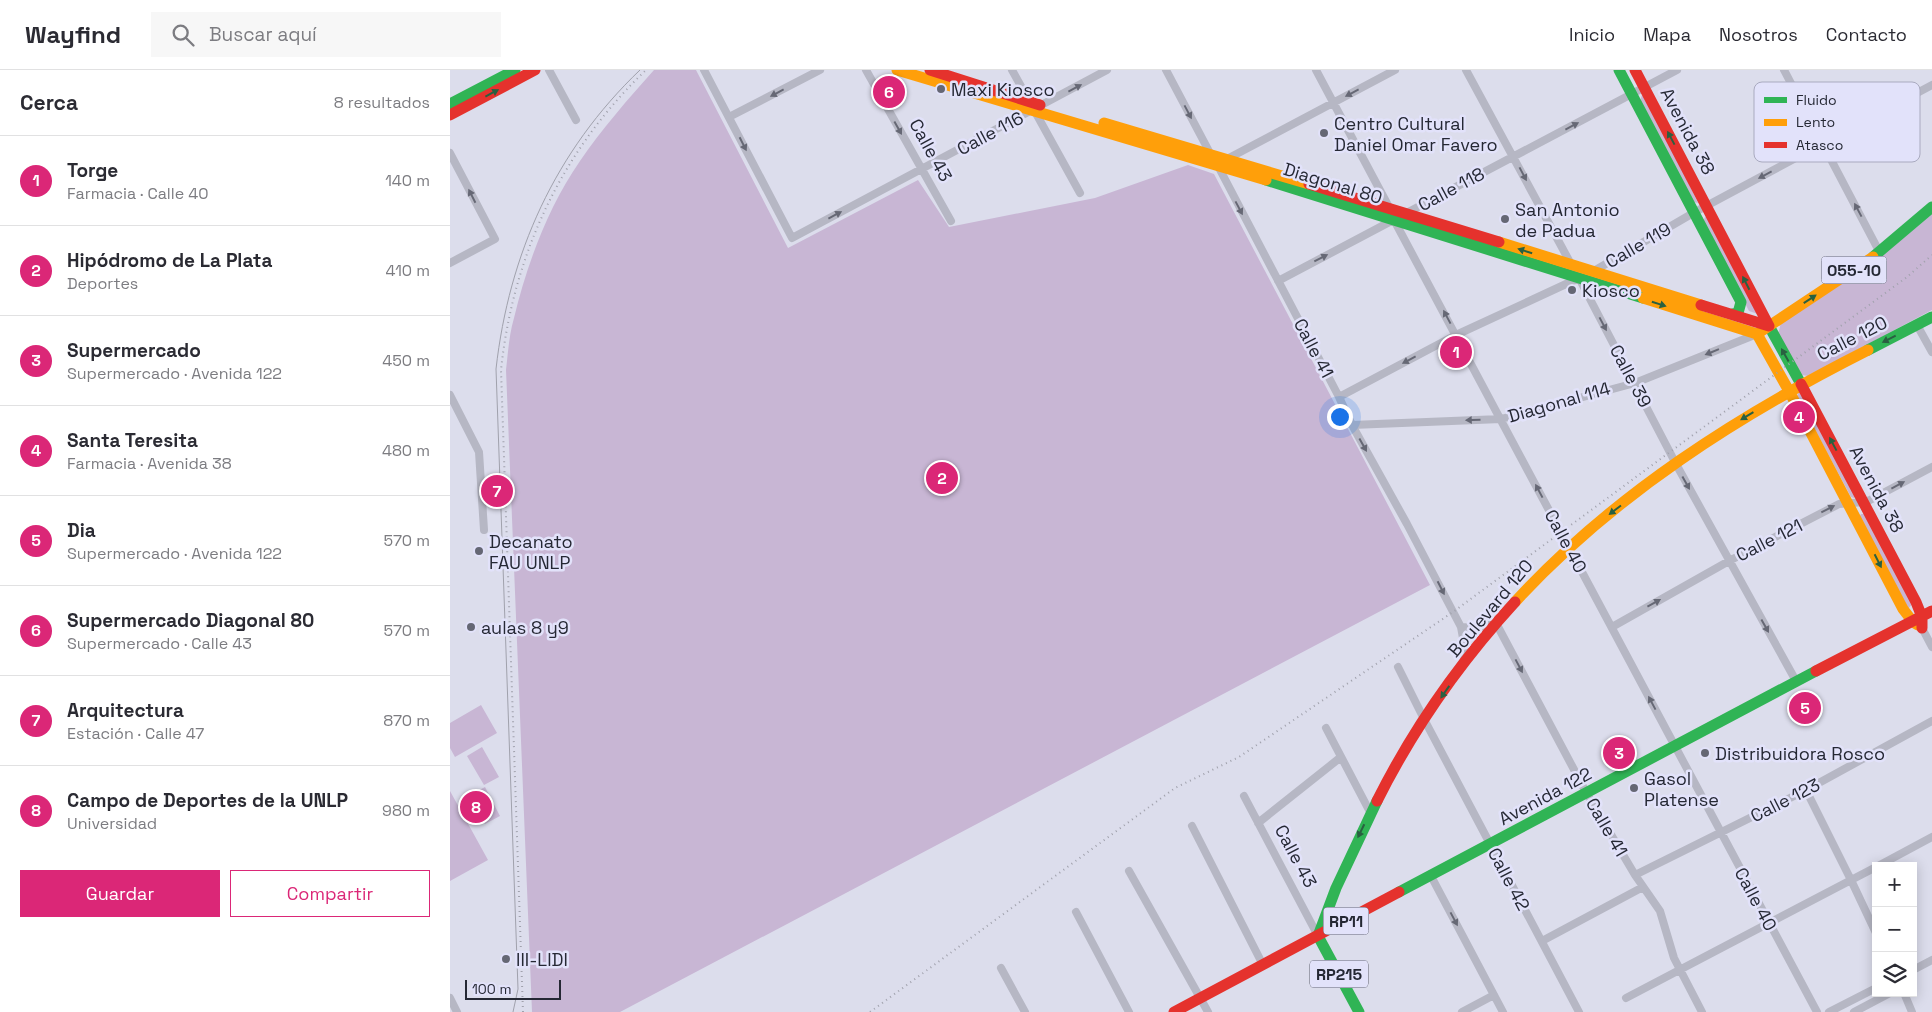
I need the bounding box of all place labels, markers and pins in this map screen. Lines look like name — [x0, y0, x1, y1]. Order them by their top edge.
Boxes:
pin: 6 — [873, 73, 905, 111]
place label: Maxi Kiosco — [951, 78, 1055, 101]
marker: Maxi Kiosco — [935, 83, 947, 95]
place label: Centro Cultural Daniel Omar Favero — [1334, 112, 1498, 156]
marker: Centro Cultural Daniel Omar Favero — [1318, 127, 1330, 139]
place label: San Antonio de Padua — [1515, 198, 1620, 242]
marker: San Antonio de Padua — [1499, 213, 1511, 225]
place label: Kiosco — [1582, 279, 1640, 302]
marker: Kiosco — [1566, 284, 1578, 296]
pin: 1 — [1440, 333, 1472, 371]
pin: 4 — [1783, 398, 1815, 436]
pin: 2 — [926, 459, 958, 497]
pin: 7 — [481, 472, 513, 510]
place label: Decanato FAU UNLP — [489, 530, 573, 574]
marker: Decanato FAU UNLP — [473, 545, 485, 557]
place label: aulas 8 y9 — [481, 616, 569, 639]
marker: aulas 8 y9 — [465, 621, 477, 633]
pin: 5 — [1789, 689, 1821, 727]
pin: 3 — [1603, 734, 1635, 772]
place label: Distribuidora Rosco — [1715, 742, 1885, 765]
marker: Distribuidora Rosco — [1699, 747, 1711, 759]
place label: Gasol Platense — [1644, 767, 1719, 811]
marker: Gasol Platense — [1628, 782, 1640, 794]
pin: 8 — [460, 788, 492, 826]
place label: III-LIDI — [516, 948, 568, 971]
marker: III-LIDI — [500, 953, 512, 965]

